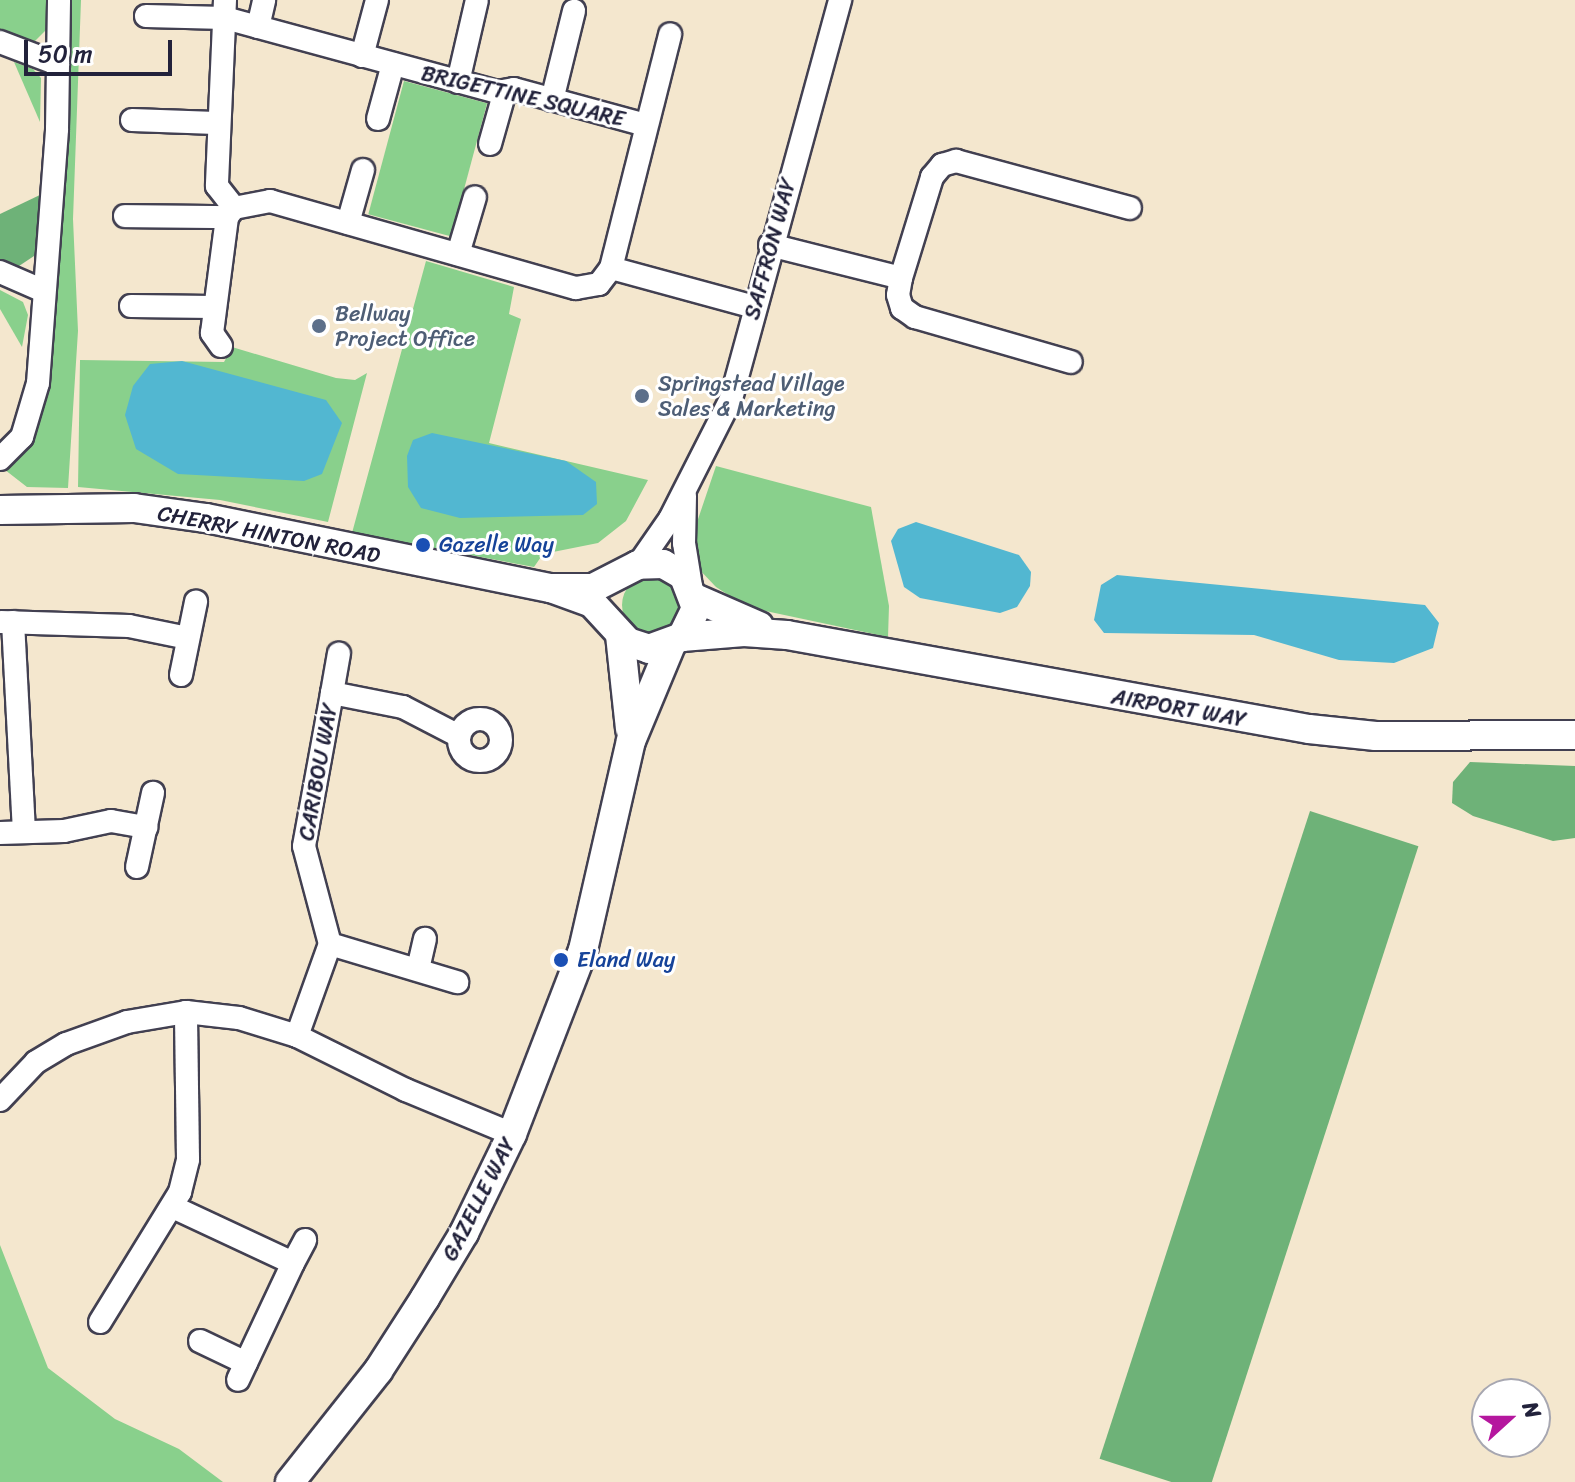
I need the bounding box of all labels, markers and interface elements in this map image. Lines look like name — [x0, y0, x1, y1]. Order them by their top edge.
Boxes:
scale bar — [28, 24, 176, 74]
text: 50 m — [38, 33, 93, 75]
street label: BRIGETTINE SQUARE — [419, 60, 627, 132]
street label: SAFFRON WAY — [739, 177, 801, 321]
place label: Bellway Project Office — [335, 300, 475, 352]
marker: Bellway Project Office — [310, 317, 328, 335]
place label: Springstead Village Sales & Marketing — [658, 370, 845, 422]
marker: Springstead Village Sales & Marketing — [633, 387, 651, 405]
street label: CHERRY HINTON ROAD — [155, 499, 383, 569]
place label: Gazelle Way — [439, 532, 554, 558]
marker: Gazelle Way — [414, 536, 432, 554]
street label: AIRPORT WAY — [1110, 683, 1248, 733]
street label: CARIBOU WAY — [293, 701, 343, 843]
place label: Eland Way — [577, 947, 675, 973]
marker: Eland Way — [552, 951, 570, 969]
street label: GAZELLE WAY — [437, 1134, 521, 1264]
north arrow — [1471, 1378, 1551, 1458]
text: N — [1511, 1396, 1553, 1424]

